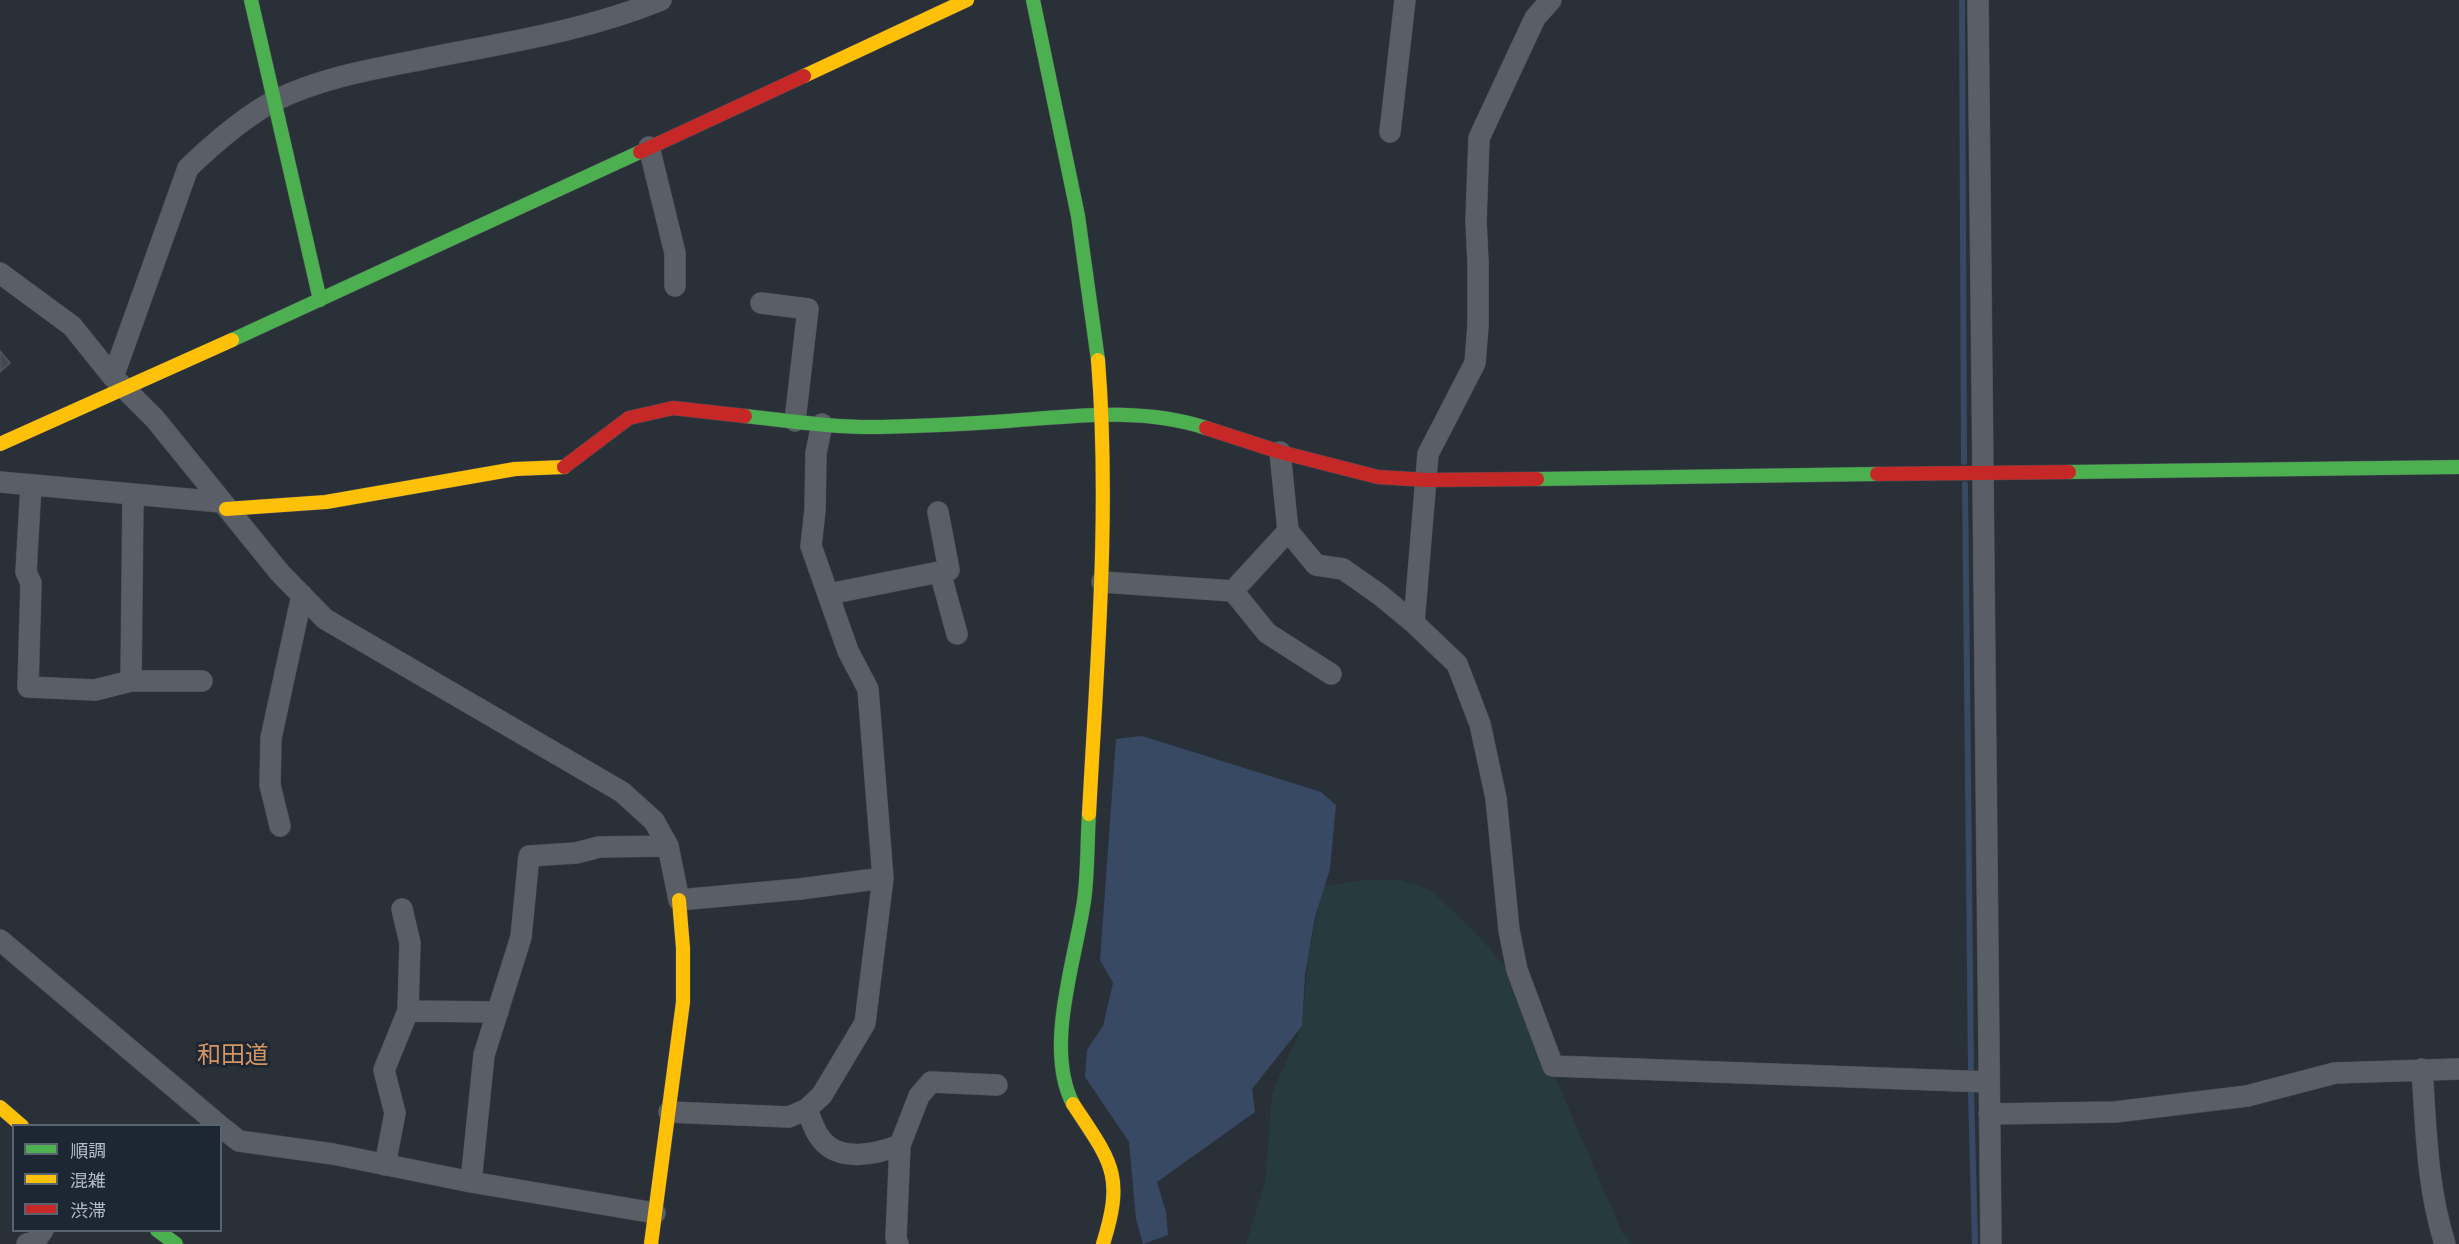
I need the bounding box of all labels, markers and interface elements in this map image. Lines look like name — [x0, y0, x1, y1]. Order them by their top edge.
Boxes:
district label: 和田道 — [197, 1043, 269, 1071]
legend — [12, 1124, 222, 1232]
text: 順調 — [70, 1138, 106, 1163]
text: 混雑 — [70, 1168, 106, 1193]
text: 渋滞 — [70, 1198, 106, 1223]

